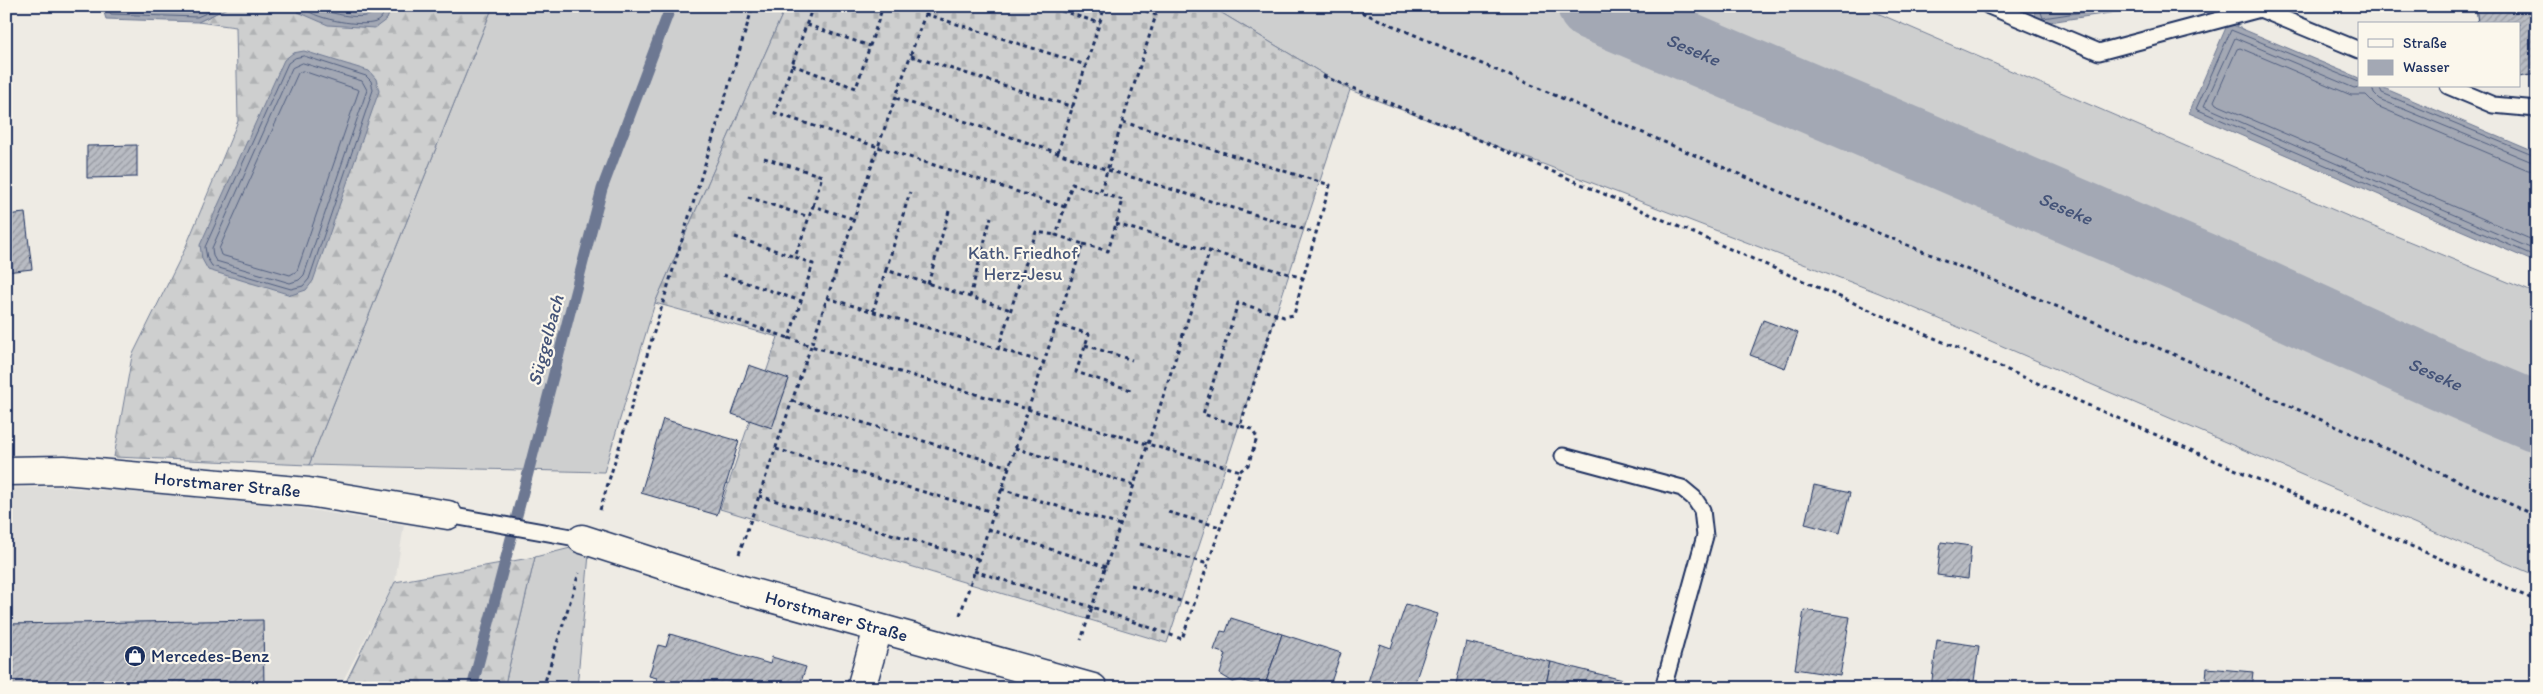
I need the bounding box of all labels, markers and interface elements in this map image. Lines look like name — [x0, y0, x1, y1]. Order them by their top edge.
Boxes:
legend — [2358, 22, 2520, 88]
water label: Seseke — [1663, 28, 1724, 71]
text: Straße — [2403, 34, 2447, 52]
text: Wasser — [2403, 58, 2450, 76]
water label: Seseke — [2035, 187, 2097, 230]
park label: Kath. Friedhof Herz-Jesu — [968, 242, 1078, 285]
water label: Süggelbach — [522, 291, 569, 388]
water label: Seseke — [2405, 352, 2466, 396]
street label: Horstmarer Straße — [153, 467, 302, 502]
street label: Horstmarer Straße — [763, 586, 910, 647]
shop icon: Mercedes-Benz — [123, 644, 147, 668]
place label: Mercedes-Benz — [151, 645, 270, 667]

